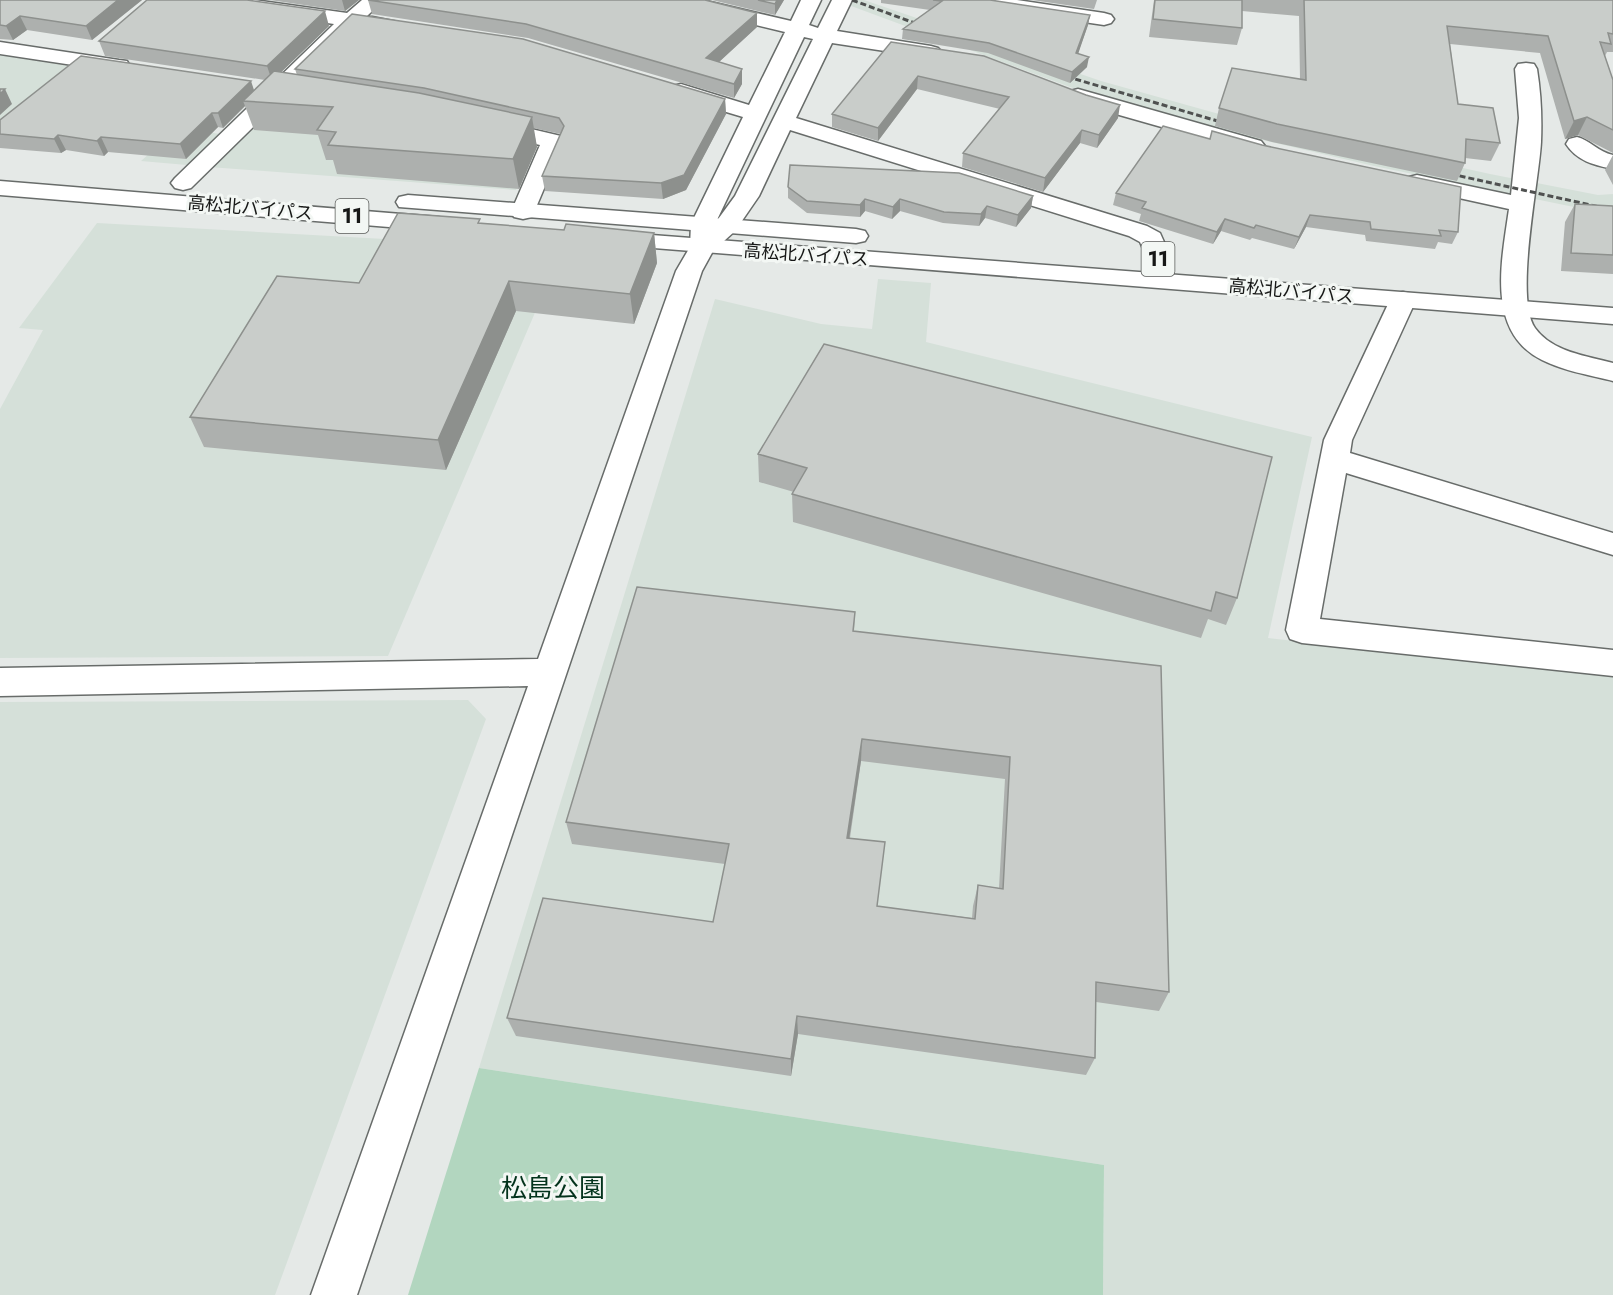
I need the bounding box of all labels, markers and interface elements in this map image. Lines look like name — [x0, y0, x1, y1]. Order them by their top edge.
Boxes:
street label: 高松北バイパス — [186, 190, 314, 226]
road number: 11 — [336, 199, 368, 233]
street label: 高松北バイパス — [742, 238, 870, 272]
road number: 11 — [1142, 242, 1174, 276]
street label: 高松北バイパス — [1227, 273, 1355, 309]
park label: 松島公園 — [501, 1169, 605, 1207]

